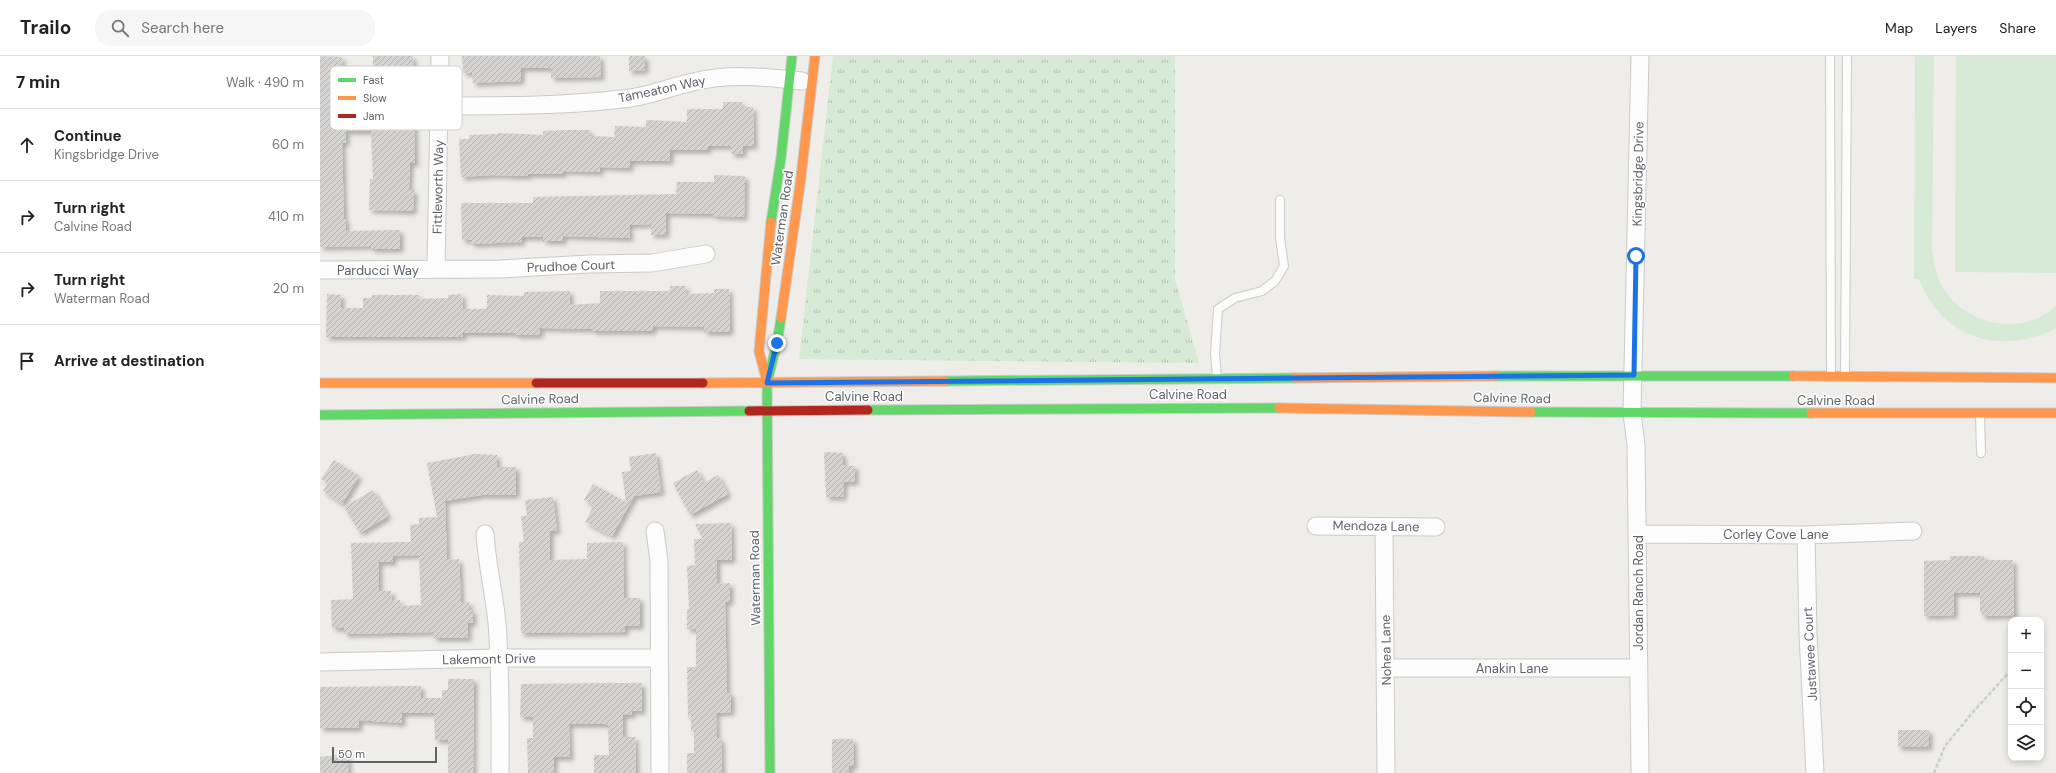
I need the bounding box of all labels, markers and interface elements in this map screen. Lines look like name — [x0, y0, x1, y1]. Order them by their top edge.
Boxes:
search box — [95, 10, 375, 46]
text: Trailo — [20, 15, 71, 40]
icon: search — [109, 17, 131, 39]
text: Search here — [141, 18, 224, 38]
text: Map — [1885, 19, 1913, 37]
text: Layers — [1935, 19, 1977, 37]
text: Share — [1999, 19, 2036, 37]
legend — [330, 66, 462, 130]
text: 7 min — [16, 71, 60, 93]
street label: Tameaton Way — [617, 71, 707, 107]
text: Fast — [363, 73, 384, 87]
text: Walk · 490 m — [226, 74, 304, 91]
text: Slow — [363, 91, 387, 105]
text: Jam — [363, 109, 384, 123]
street label: Kingsbridge Drive — [1629, 121, 1647, 227]
text: Continue — [54, 126, 122, 146]
icon: ahead — [16, 134, 38, 156]
text: 60 m — [272, 136, 304, 153]
street label: Fittleworth Way — [429, 140, 447, 234]
text: Kingsbridge Drive — [54, 146, 159, 163]
street label: Waterman Road — [767, 169, 797, 267]
text: Turn right — [54, 198, 125, 218]
icon: right — [16, 206, 38, 228]
text: 410 m — [268, 208, 304, 225]
text: Calvine Road — [54, 218, 132, 235]
route start — [1627, 247, 1645, 265]
street label: Prudhoe Court — [527, 256, 615, 276]
street label: Parducci Way — [337, 262, 419, 279]
text: Turn right — [54, 270, 125, 290]
icon: right — [16, 278, 38, 300]
text: 20 m — [273, 280, 304, 297]
text: Waterman Road — [54, 290, 150, 307]
route end — [768, 334, 786, 352]
icon: arrive — [16, 350, 38, 372]
text: Arrive at destination — [54, 351, 205, 371]
street label: Calvine Road — [1149, 386, 1227, 403]
street label: Calvine Road — [825, 388, 903, 405]
street label: Calvine Road — [1473, 389, 1551, 407]
street label: Calvine Road — [501, 390, 579, 408]
street label: Calvine Road — [1797, 392, 1875, 409]
street label: Mendoza Lane — [1332, 517, 1420, 535]
street label: Corley Cove Lane — [1723, 526, 1829, 543]
street label: Waterman Road — [746, 530, 764, 626]
street label: Jordan Ranch Road — [1630, 535, 1647, 651]
street label: Justawee Court — [1799, 606, 1821, 702]
street label: Nohea Lane — [1377, 614, 1395, 686]
map controls — [2008, 617, 2044, 761]
button: + — [2008, 617, 2044, 653]
street label: Lakemont Drive — [442, 650, 536, 668]
button: − — [2008, 653, 2044, 689]
street label: Anakin Lane — [1476, 660, 1548, 677]
button: locate — [2008, 689, 2044, 725]
button: layers — [2008, 725, 2044, 761]
scale bar — [332, 745, 437, 764]
text: 50 m — [338, 747, 365, 761]

